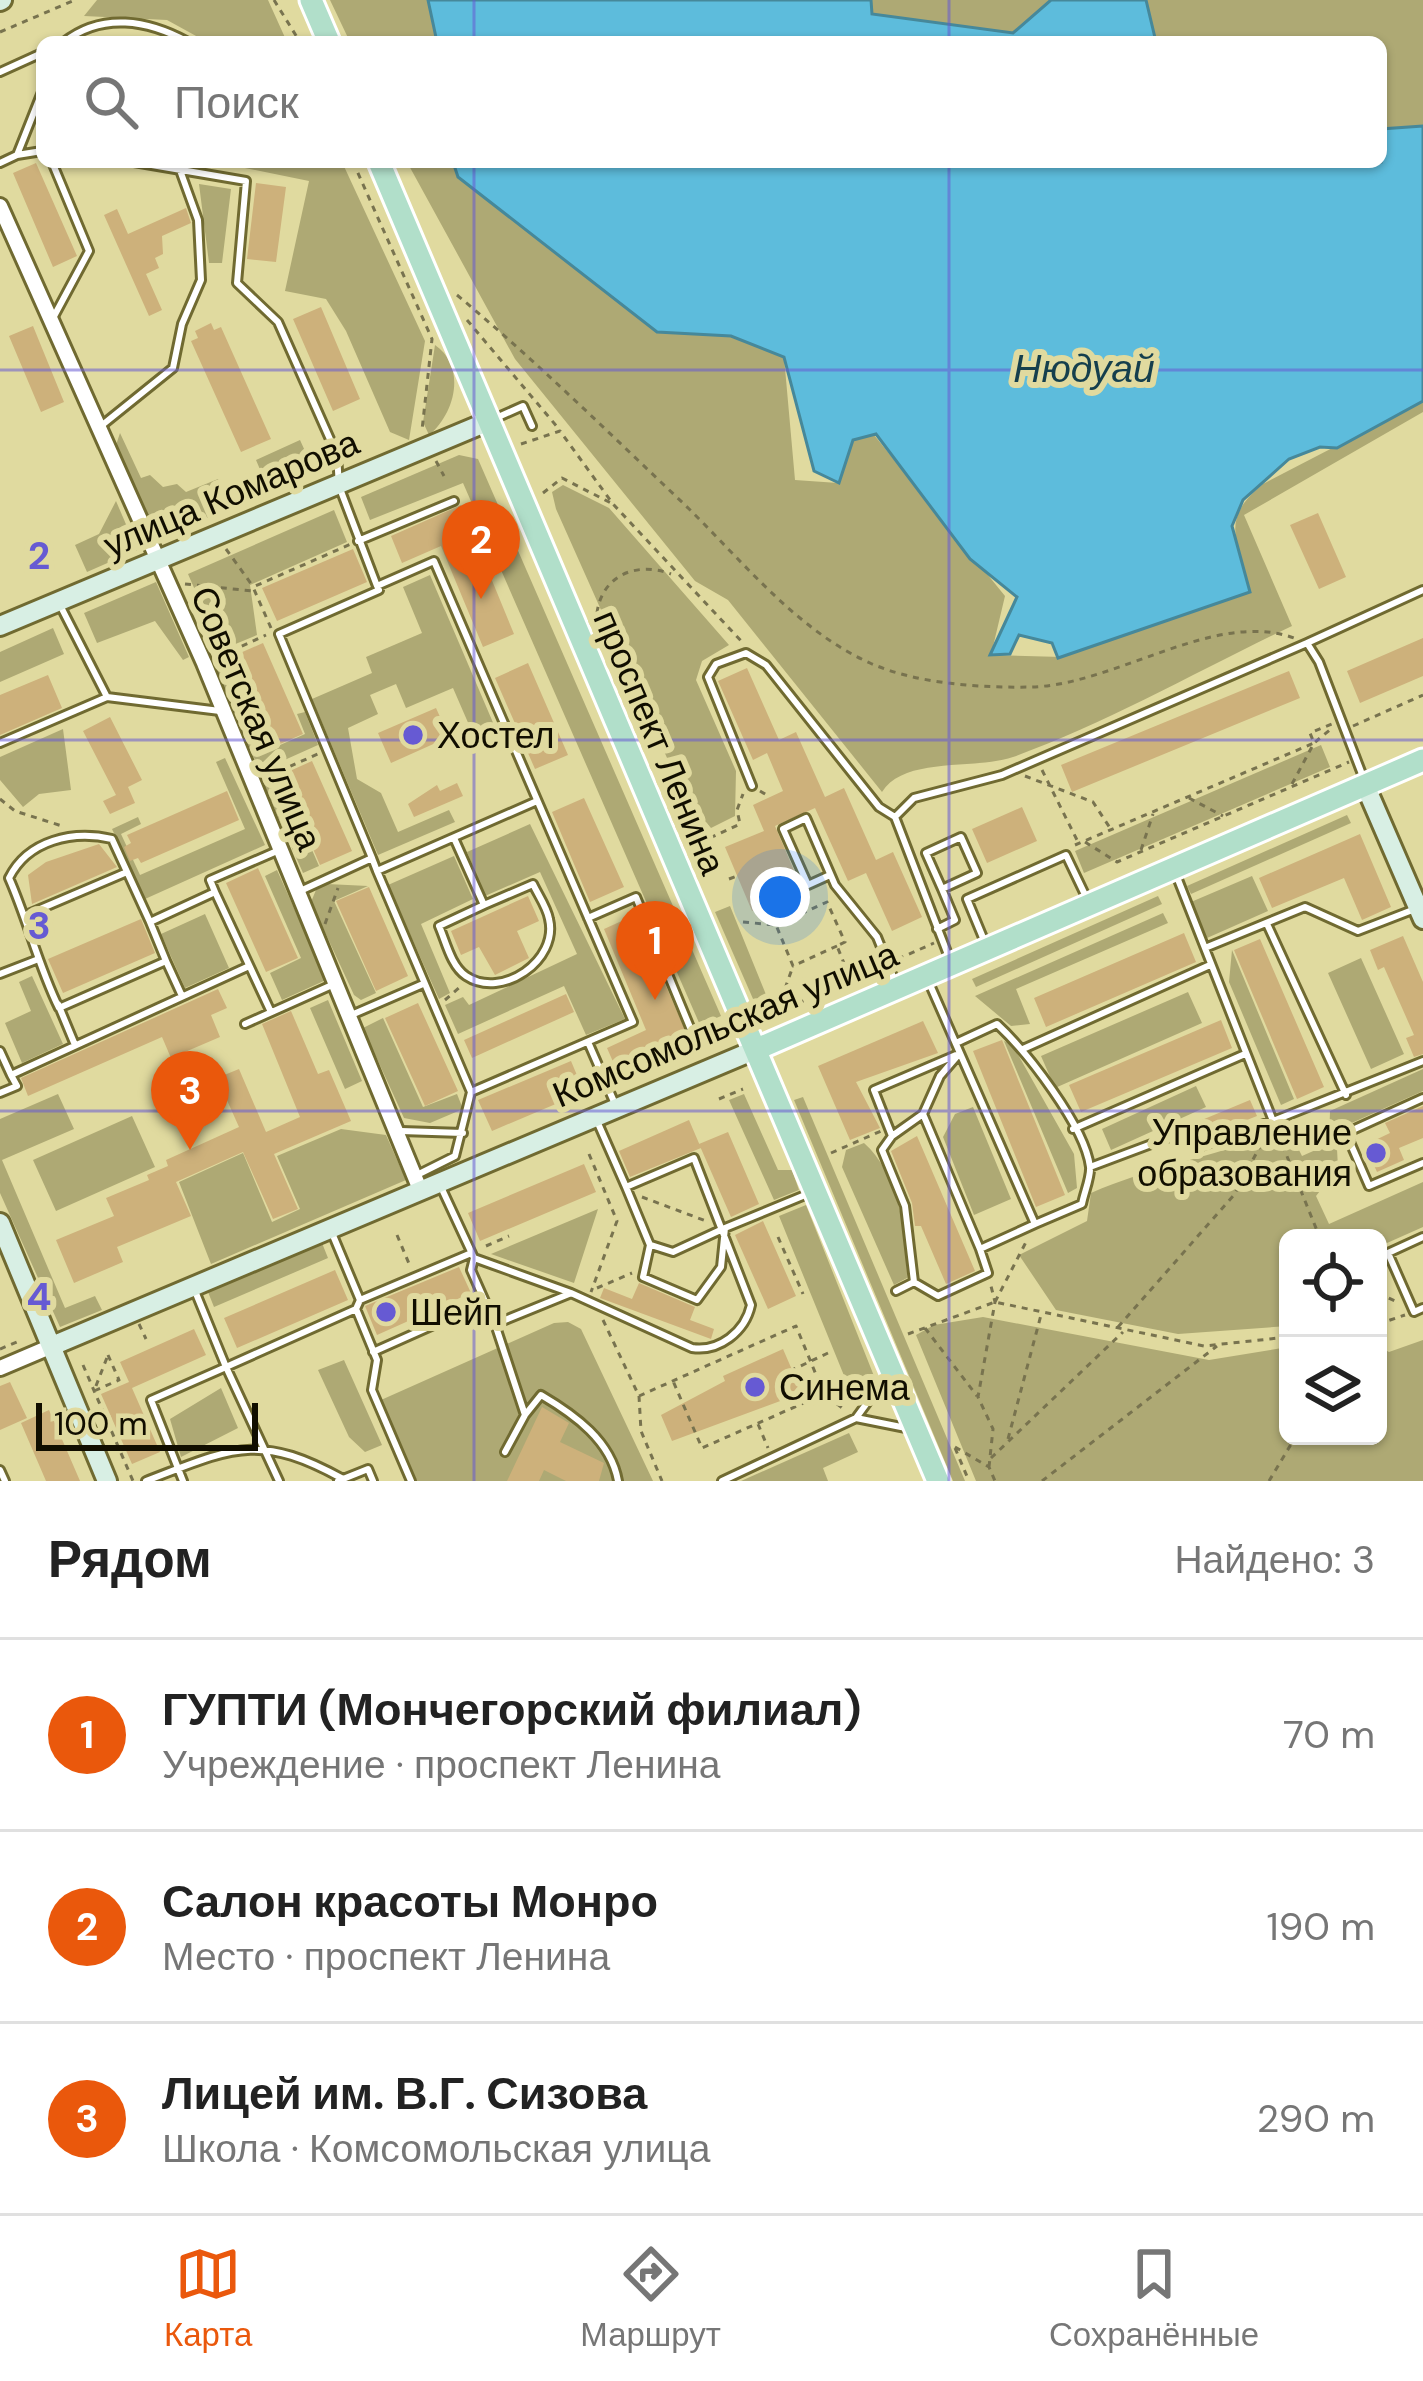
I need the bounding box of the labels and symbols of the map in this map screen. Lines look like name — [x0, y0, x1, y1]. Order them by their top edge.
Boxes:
water label: Нюдуай — [1013, 343, 1155, 394]
street label: улица Комарова — [96, 418, 367, 568]
pin: 2 — [442, 500, 520, 599]
text: 2 — [28, 530, 50, 581]
street label: Советская улица — [180, 579, 334, 858]
street label: проспект Ленина — [583, 603, 737, 882]
place label: Хостел — [437, 712, 555, 759]
marker: Хостел — [400, 722, 426, 748]
your location — [750, 867, 810, 927]
text: 3 — [27, 900, 51, 951]
pin: 1 — [616, 901, 694, 1000]
street label: Комсомольская улица — [545, 930, 906, 1118]
pin: 3 — [151, 1051, 229, 1150]
place label: Управление образования — [1137, 1109, 1352, 1197]
marker: Управление образования — [1363, 1140, 1389, 1166]
text: 4 — [26, 1271, 52, 1322]
place label: Шейп — [410, 1289, 503, 1336]
marker: Шейп — [373, 1299, 399, 1325]
place label: Синема — [779, 1364, 911, 1411]
marker: Синема — [742, 1374, 768, 1400]
scale bar — [36, 1397, 258, 1450]

